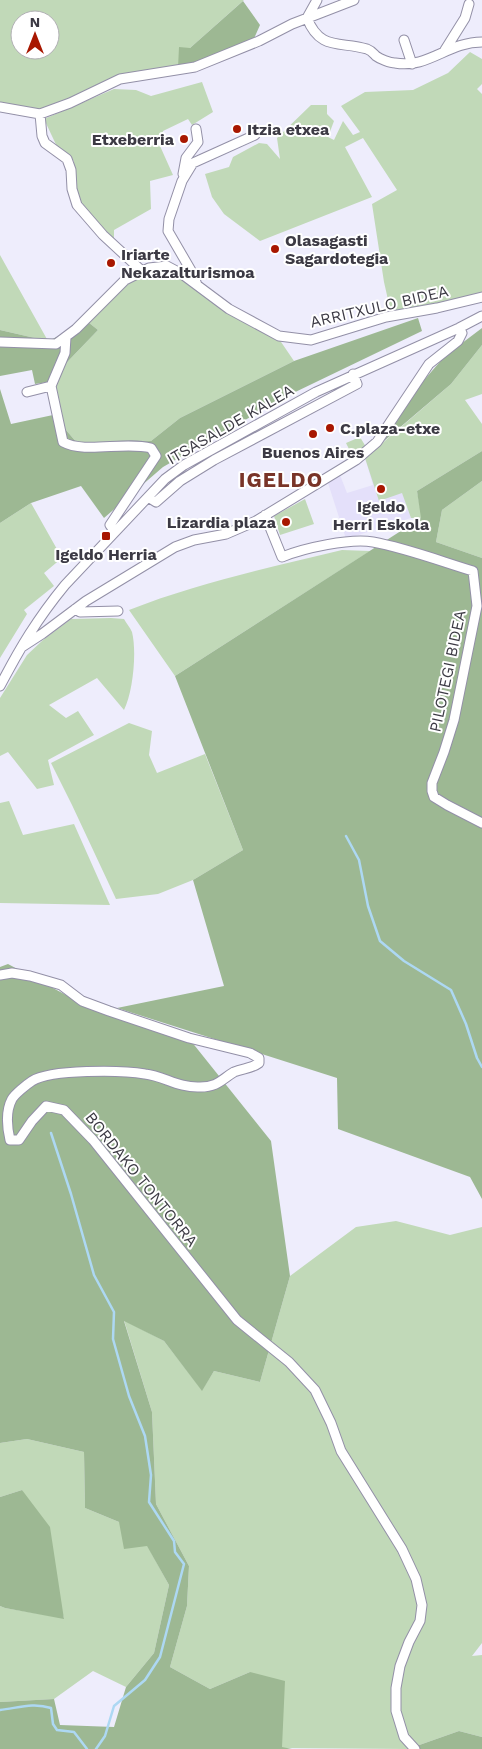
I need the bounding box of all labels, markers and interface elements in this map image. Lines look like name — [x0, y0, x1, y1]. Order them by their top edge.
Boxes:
north arrow — [10, 10, 60, 60]
text: N — [30, 14, 40, 30]
place label: Itzia etxea — [247, 120, 330, 139]
marker: Itzia etxea — [231, 123, 243, 135]
place label: Etxeberria — [92, 130, 175, 149]
marker: Etxeberria — [178, 133, 190, 145]
place label: Olasagasti Sagardotegia — [285, 231, 389, 268]
marker: Olasagasti Sagardotegia — [269, 243, 281, 255]
place label: Iriarte Nekazalturismoa — [121, 245, 255, 282]
marker: Iriarte Nekazalturismoa — [105, 257, 117, 269]
street label: ARRITXULO BIDEA — [308, 281, 451, 332]
street label: ITSASALDE KALEA — [163, 380, 297, 468]
place label: C.plaza-etxe — [340, 419, 440, 438]
marker: C.plaza-etxe — [324, 422, 336, 434]
marker: Buenos Aires — [307, 428, 319, 440]
place label: Buenos Aires — [262, 443, 365, 462]
district label: IGELDO — [239, 467, 323, 492]
marker: Igeldo Herri Eskola — [375, 483, 387, 495]
place label: Igeldo Herri Eskola — [333, 497, 430, 534]
place label: Lizardia plaza — [167, 513, 277, 532]
marker: Lizardia plaza — [280, 516, 292, 528]
marker: Igeldo Herria — [100, 530, 112, 542]
place label: Igeldo Herria — [55, 545, 157, 564]
street label: PILOTEGI BIDEA — [425, 608, 470, 734]
street label: BORDAKO TONTORRA — [81, 1108, 202, 1251]

